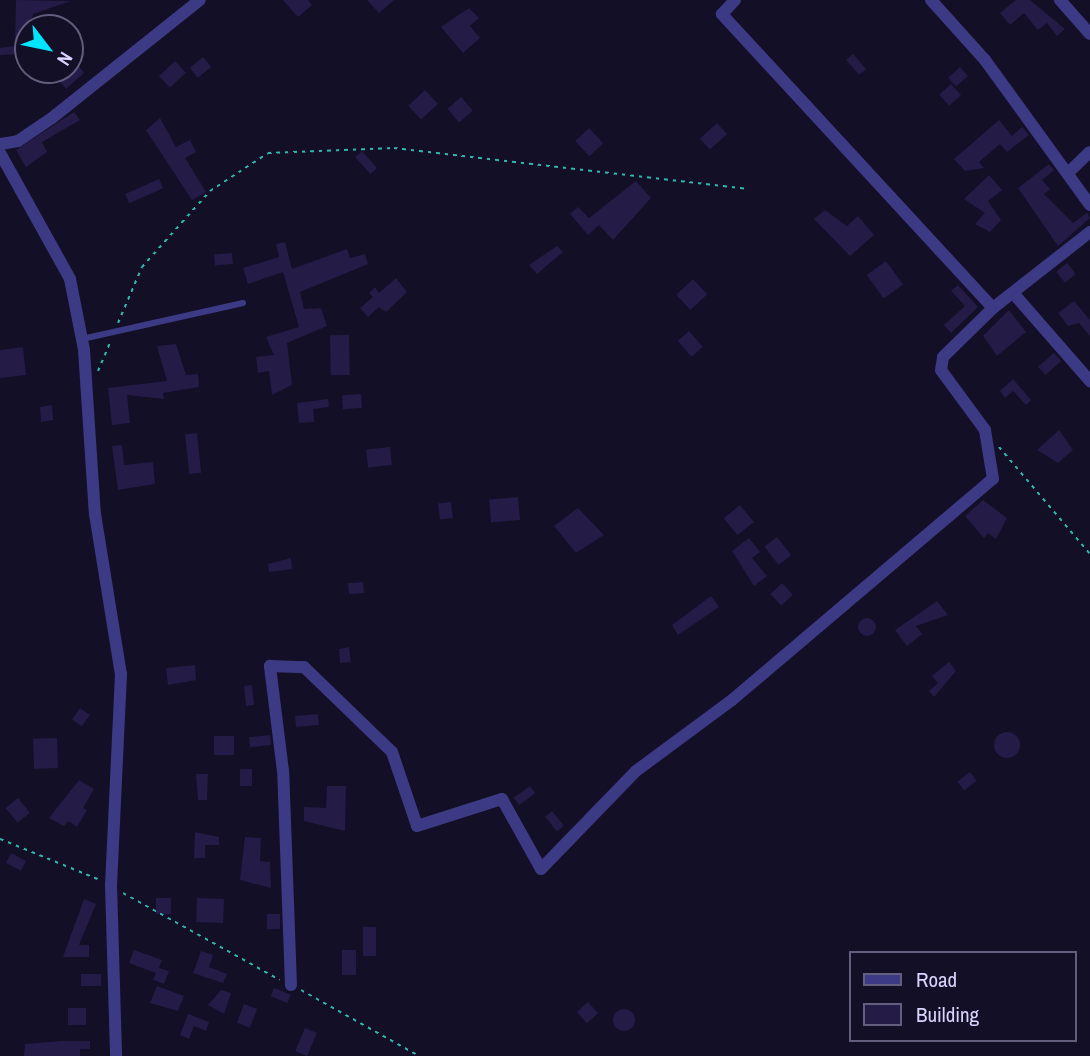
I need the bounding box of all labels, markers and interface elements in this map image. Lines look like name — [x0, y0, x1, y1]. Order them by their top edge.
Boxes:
north arrow — [14, 14, 84, 84]
text: N — [51, 47, 79, 71]
legend — [848, 951, 1076, 1042]
text: Road — [916, 965, 957, 994]
text: Building — [916, 1000, 979, 1029]

